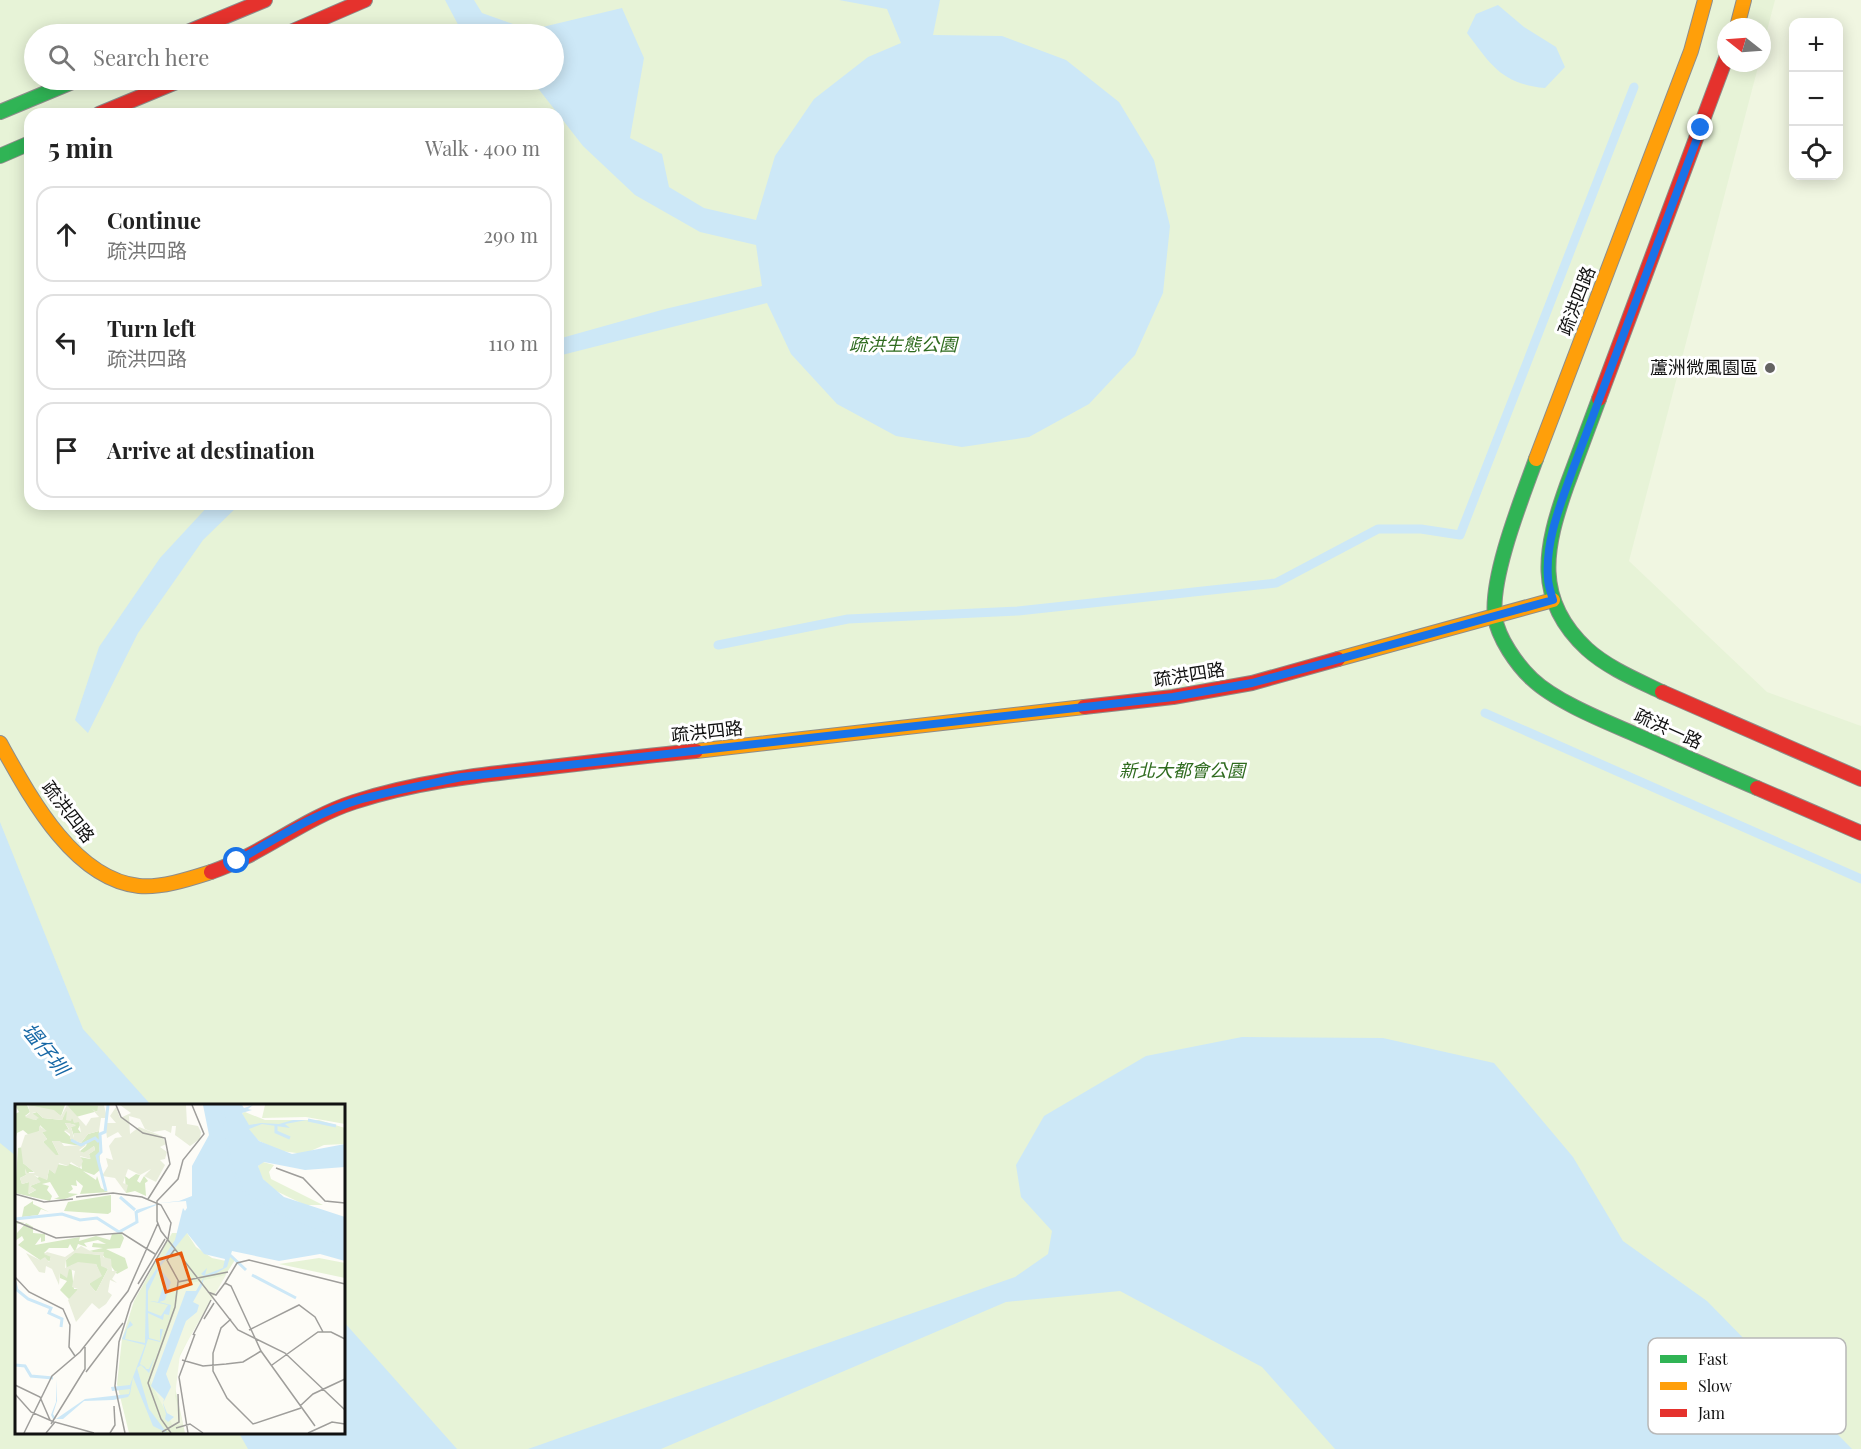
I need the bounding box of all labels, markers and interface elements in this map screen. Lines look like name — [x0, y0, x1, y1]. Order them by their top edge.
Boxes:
north arrow — [1717, 18, 1771, 72]
map controls — [1789, 18, 1843, 180]
button: + — [1789, 18, 1843, 72]
search box — [24, 24, 564, 90]
icon: search — [45, 41, 78, 74]
text: Search here — [93, 42, 209, 72]
button: − — [1789, 72, 1843, 126]
route end — [1687, 114, 1713, 140]
button: locate — [1789, 126, 1843, 180]
text: 5 min — [48, 130, 113, 165]
text: Walk · 400 m — [425, 134, 540, 161]
text: Continue — [107, 205, 201, 235]
icon: ahead — [50, 218, 83, 251]
text: 290 m — [484, 221, 538, 248]
text: 疏洪四路 — [107, 236, 187, 263]
street label: 疏洪四路 — [1552, 263, 1600, 339]
text: Turn left — [107, 313, 196, 343]
icon: left — [50, 326, 83, 359]
text: 110 m — [488, 329, 538, 356]
park label: 疏洪生態公園 — [849, 332, 960, 356]
text: 疏洪四路 — [107, 344, 187, 371]
place label: 蘆洲微風園區 — [1650, 355, 1758, 379]
marker: 蘆洲微風園區 — [1763, 361, 1777, 375]
icon: arrive — [50, 434, 83, 467]
text: Arrive at destination — [107, 435, 315, 465]
street label: 疏洪四路 — [1151, 657, 1226, 691]
street label: 疏洪一路 — [1631, 702, 1706, 754]
street label: 疏洪四路 — [670, 715, 744, 747]
park label: 新北大都會公園 — [1119, 758, 1248, 782]
street label: 疏洪四路 — [37, 776, 100, 847]
route start — [223, 847, 249, 873]
water label: 塭仔圳 — [17, 1016, 77, 1082]
inset map — [15, 1104, 345, 1434]
legend — [1648, 1338, 1846, 1434]
text: Fast — [1698, 1348, 1728, 1369]
text: Slow — [1698, 1375, 1733, 1396]
text: Jam — [1697, 1402, 1725, 1423]

